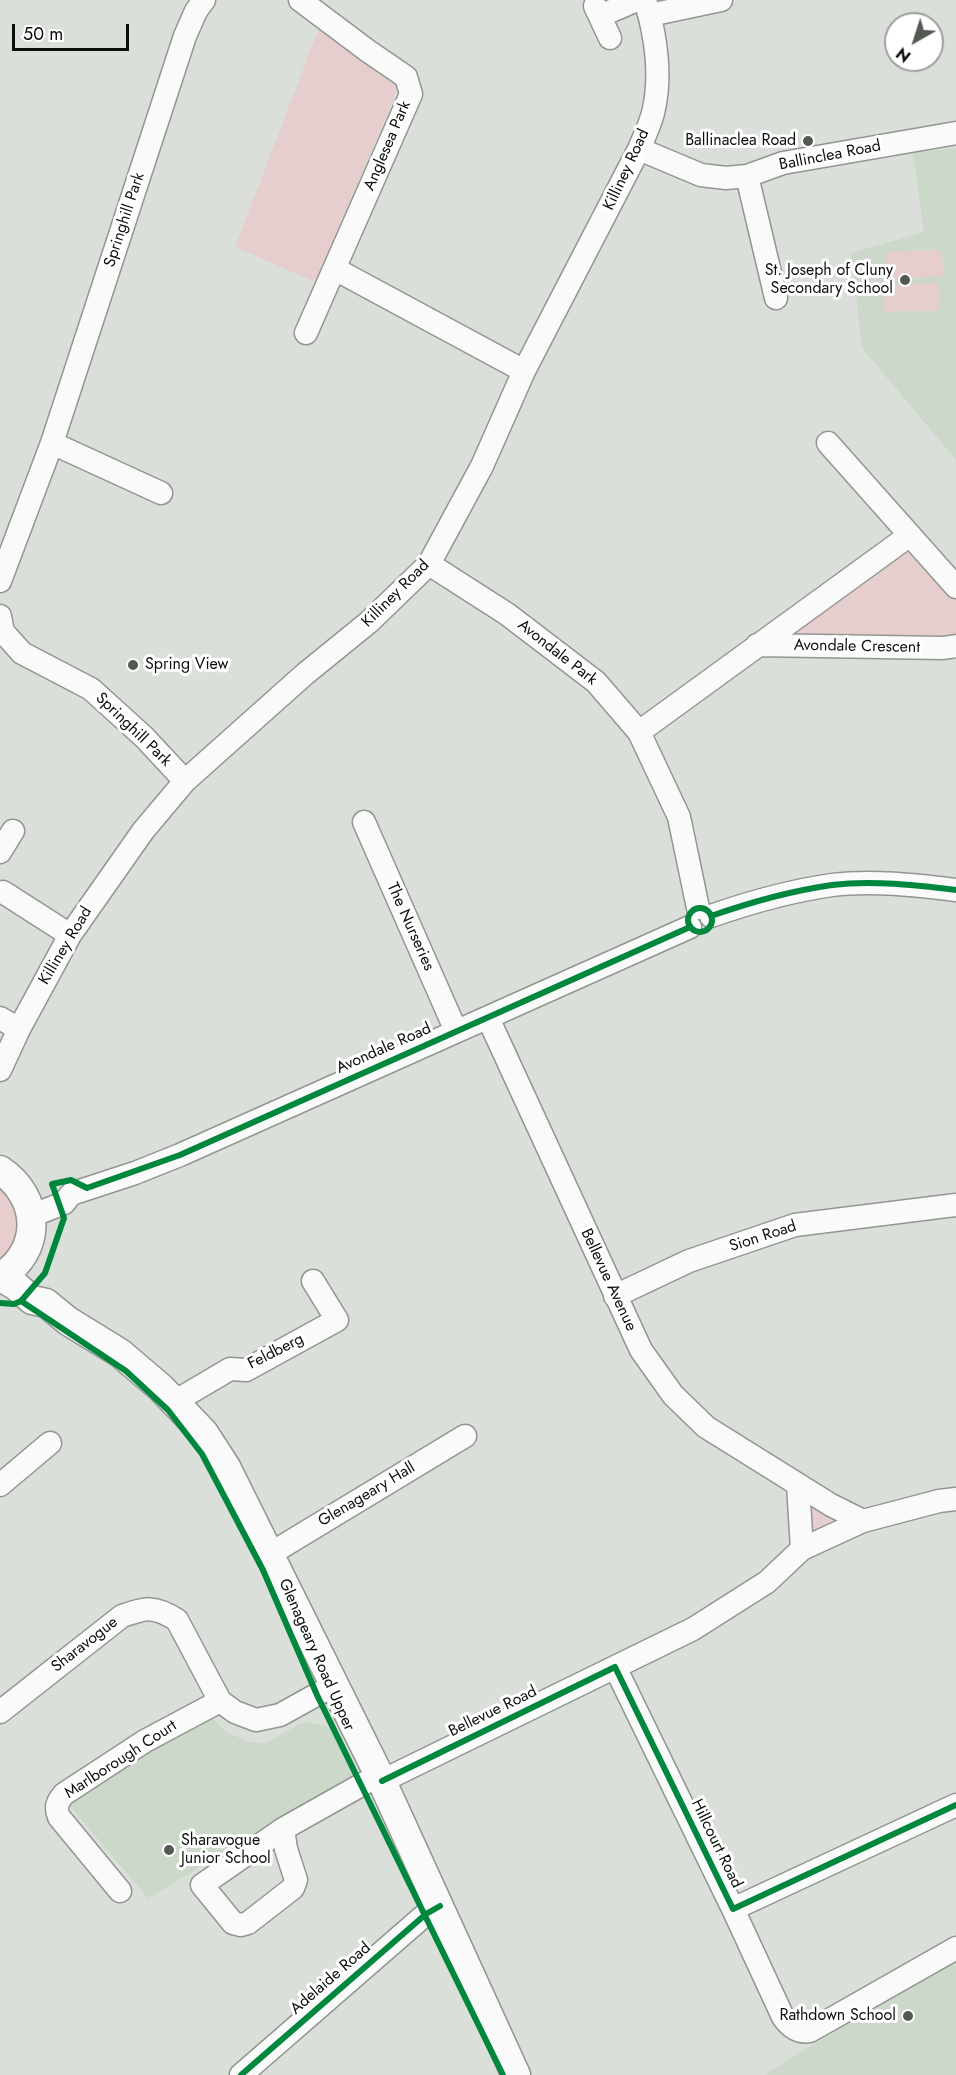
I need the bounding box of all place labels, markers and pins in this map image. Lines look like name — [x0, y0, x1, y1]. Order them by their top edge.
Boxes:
place label: Ballinaclea Road — [685, 131, 796, 151]
marker: Ballinaclea Road — [801, 134, 815, 148]
place label: St. Joseph of Cluny Secondary School — [765, 261, 893, 299]
marker: St. Joseph of Cluny Secondary School — [898, 273, 912, 287]
place label: Spring View — [145, 655, 228, 675]
marker: Spring View — [126, 658, 140, 672]
place label: Sharavogue Junior School — [181, 1831, 271, 1869]
marker: Sharavogue Junior School — [162, 1843, 176, 1857]
place label: Rathdown School — [779, 2006, 896, 2026]
marker: Rathdown School — [901, 2009, 915, 2023]

